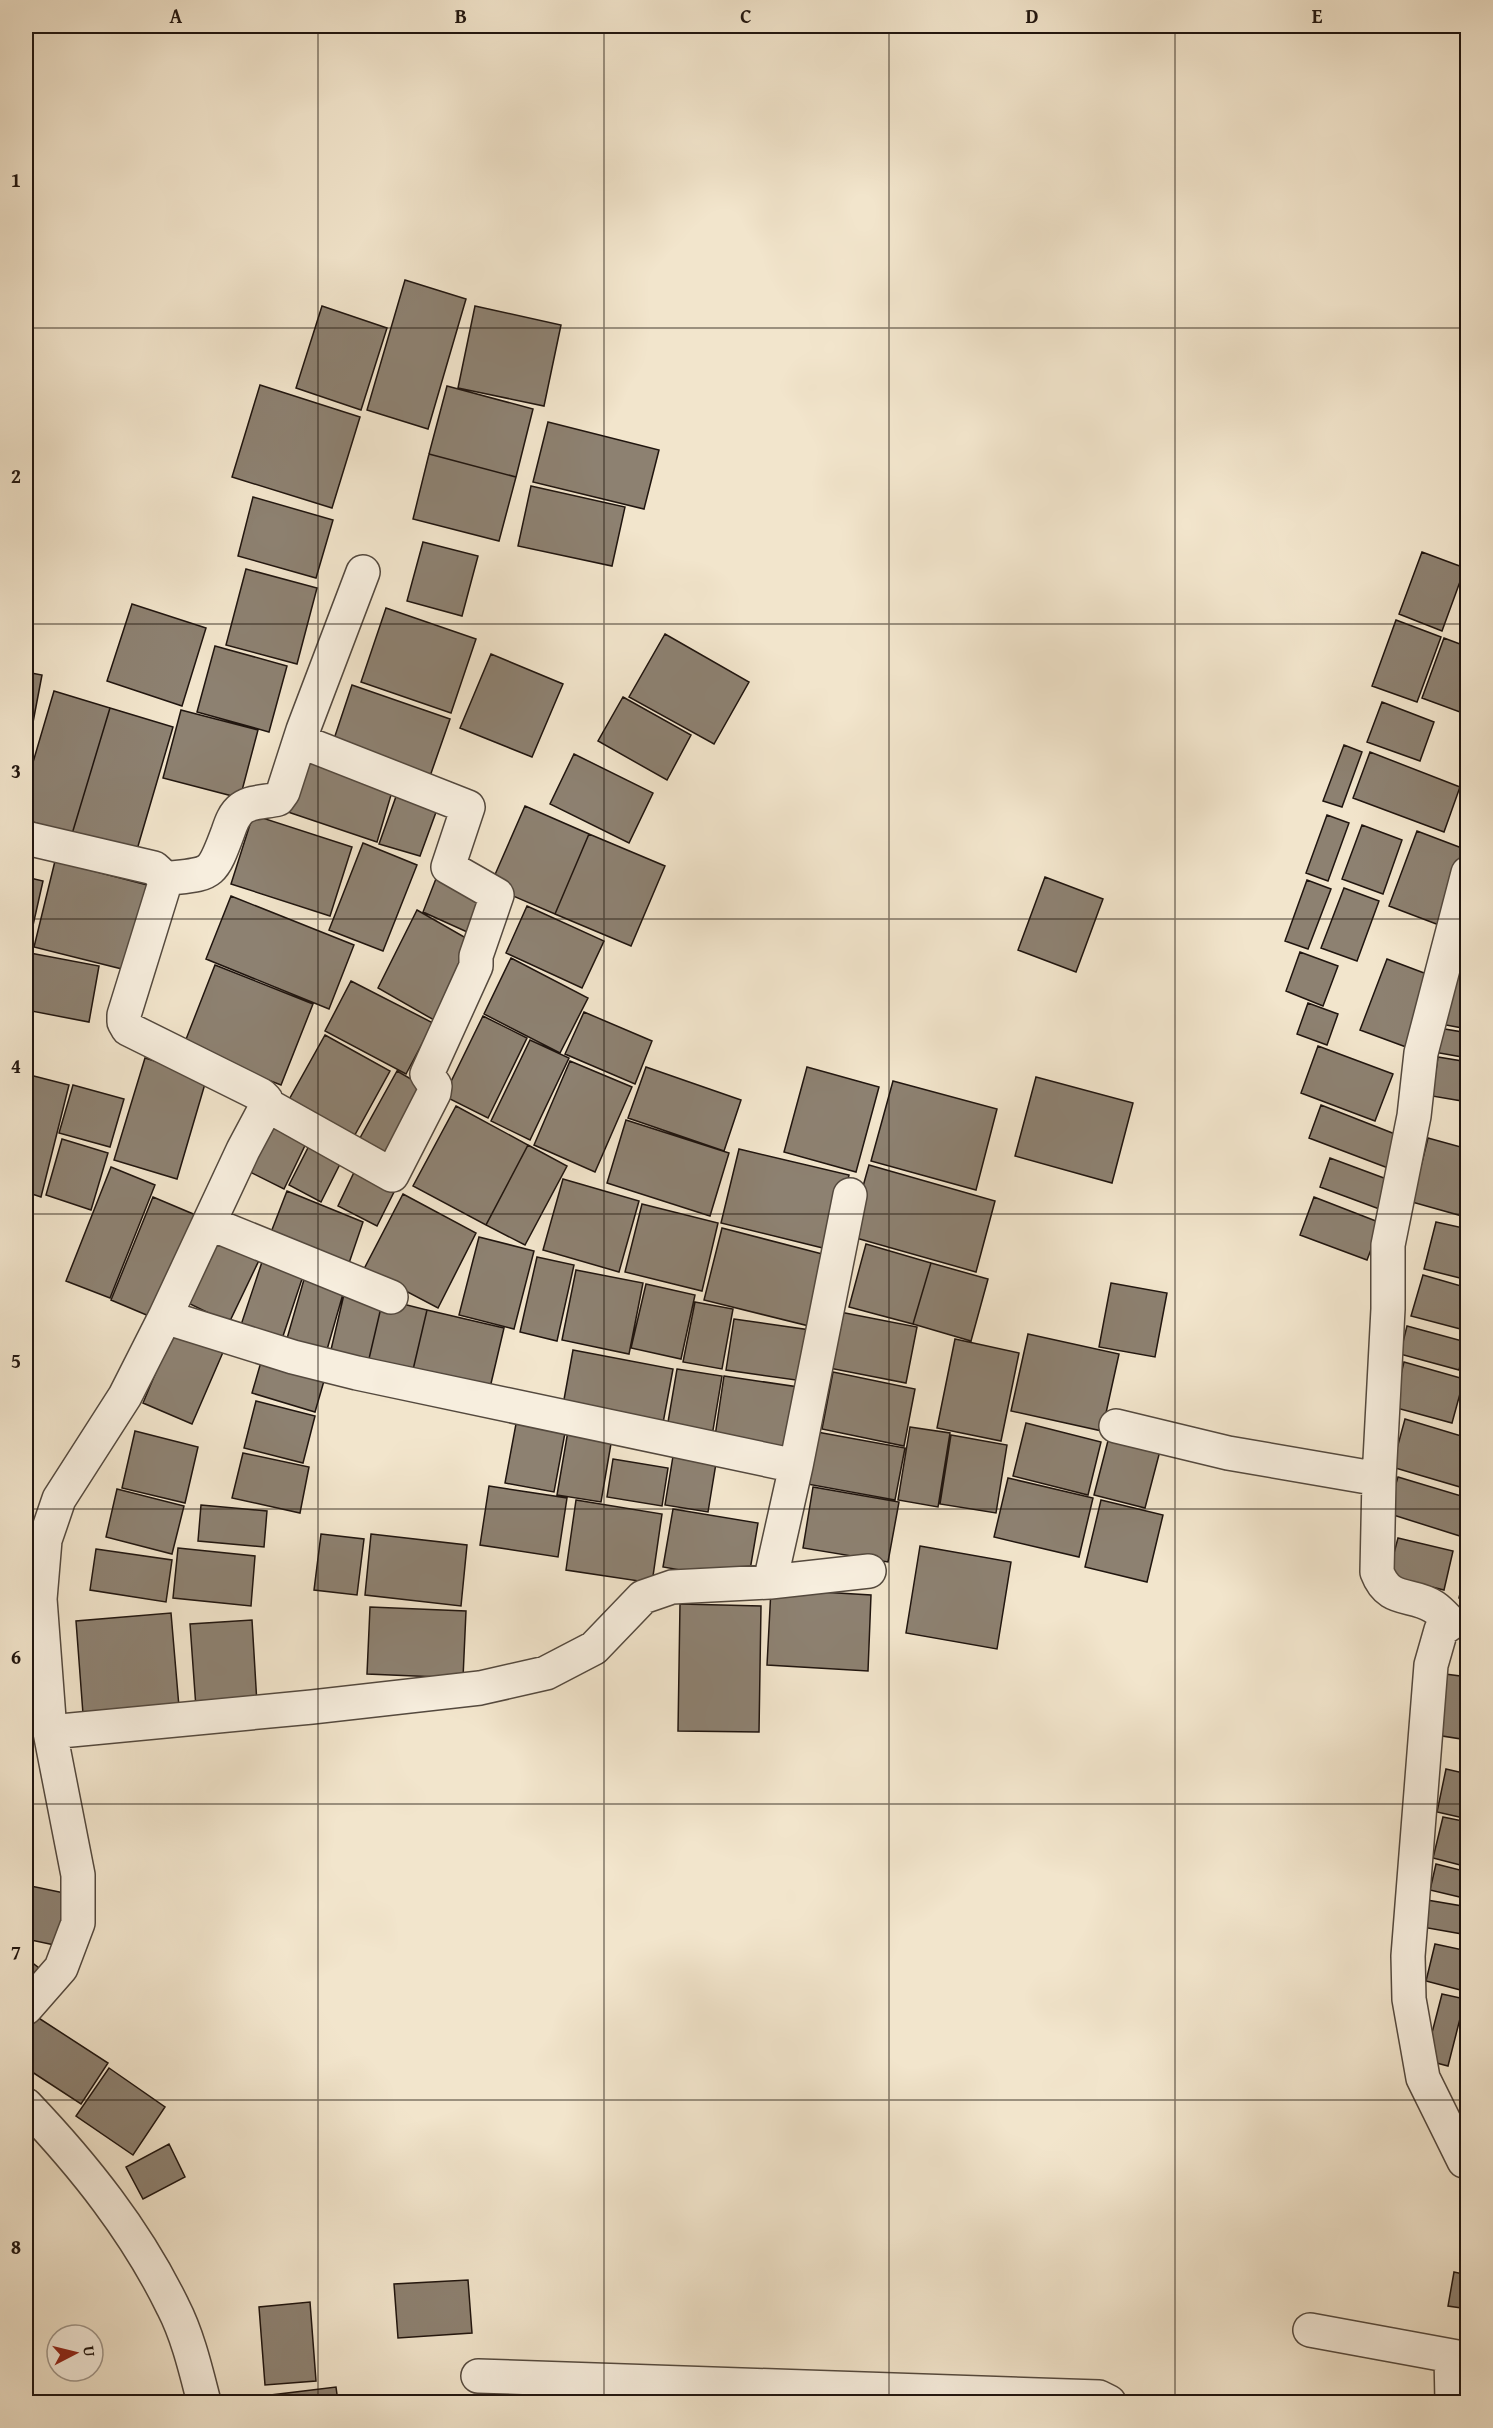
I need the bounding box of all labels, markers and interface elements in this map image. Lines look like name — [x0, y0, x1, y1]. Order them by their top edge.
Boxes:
text: A — [170, 1, 183, 30]
text: B — [455, 1, 467, 30]
text: C — [740, 1, 752, 30]
text: D — [1025, 1, 1039, 30]
text: E — [1312, 1, 1323, 30]
text: 1 — [11, 165, 21, 194]
text: 2 — [11, 461, 21, 490]
text: 3 — [11, 756, 21, 785]
text: 4 — [11, 1051, 21, 1080]
text: 5 — [11, 1346, 21, 1375]
text: 6 — [11, 1642, 21, 1671]
text: 7 — [11, 1937, 21, 1966]
text: 8 — [11, 2232, 21, 2261]
north arrow — [45, 2323, 105, 2383]
text: U — [77, 2344, 102, 2358]

